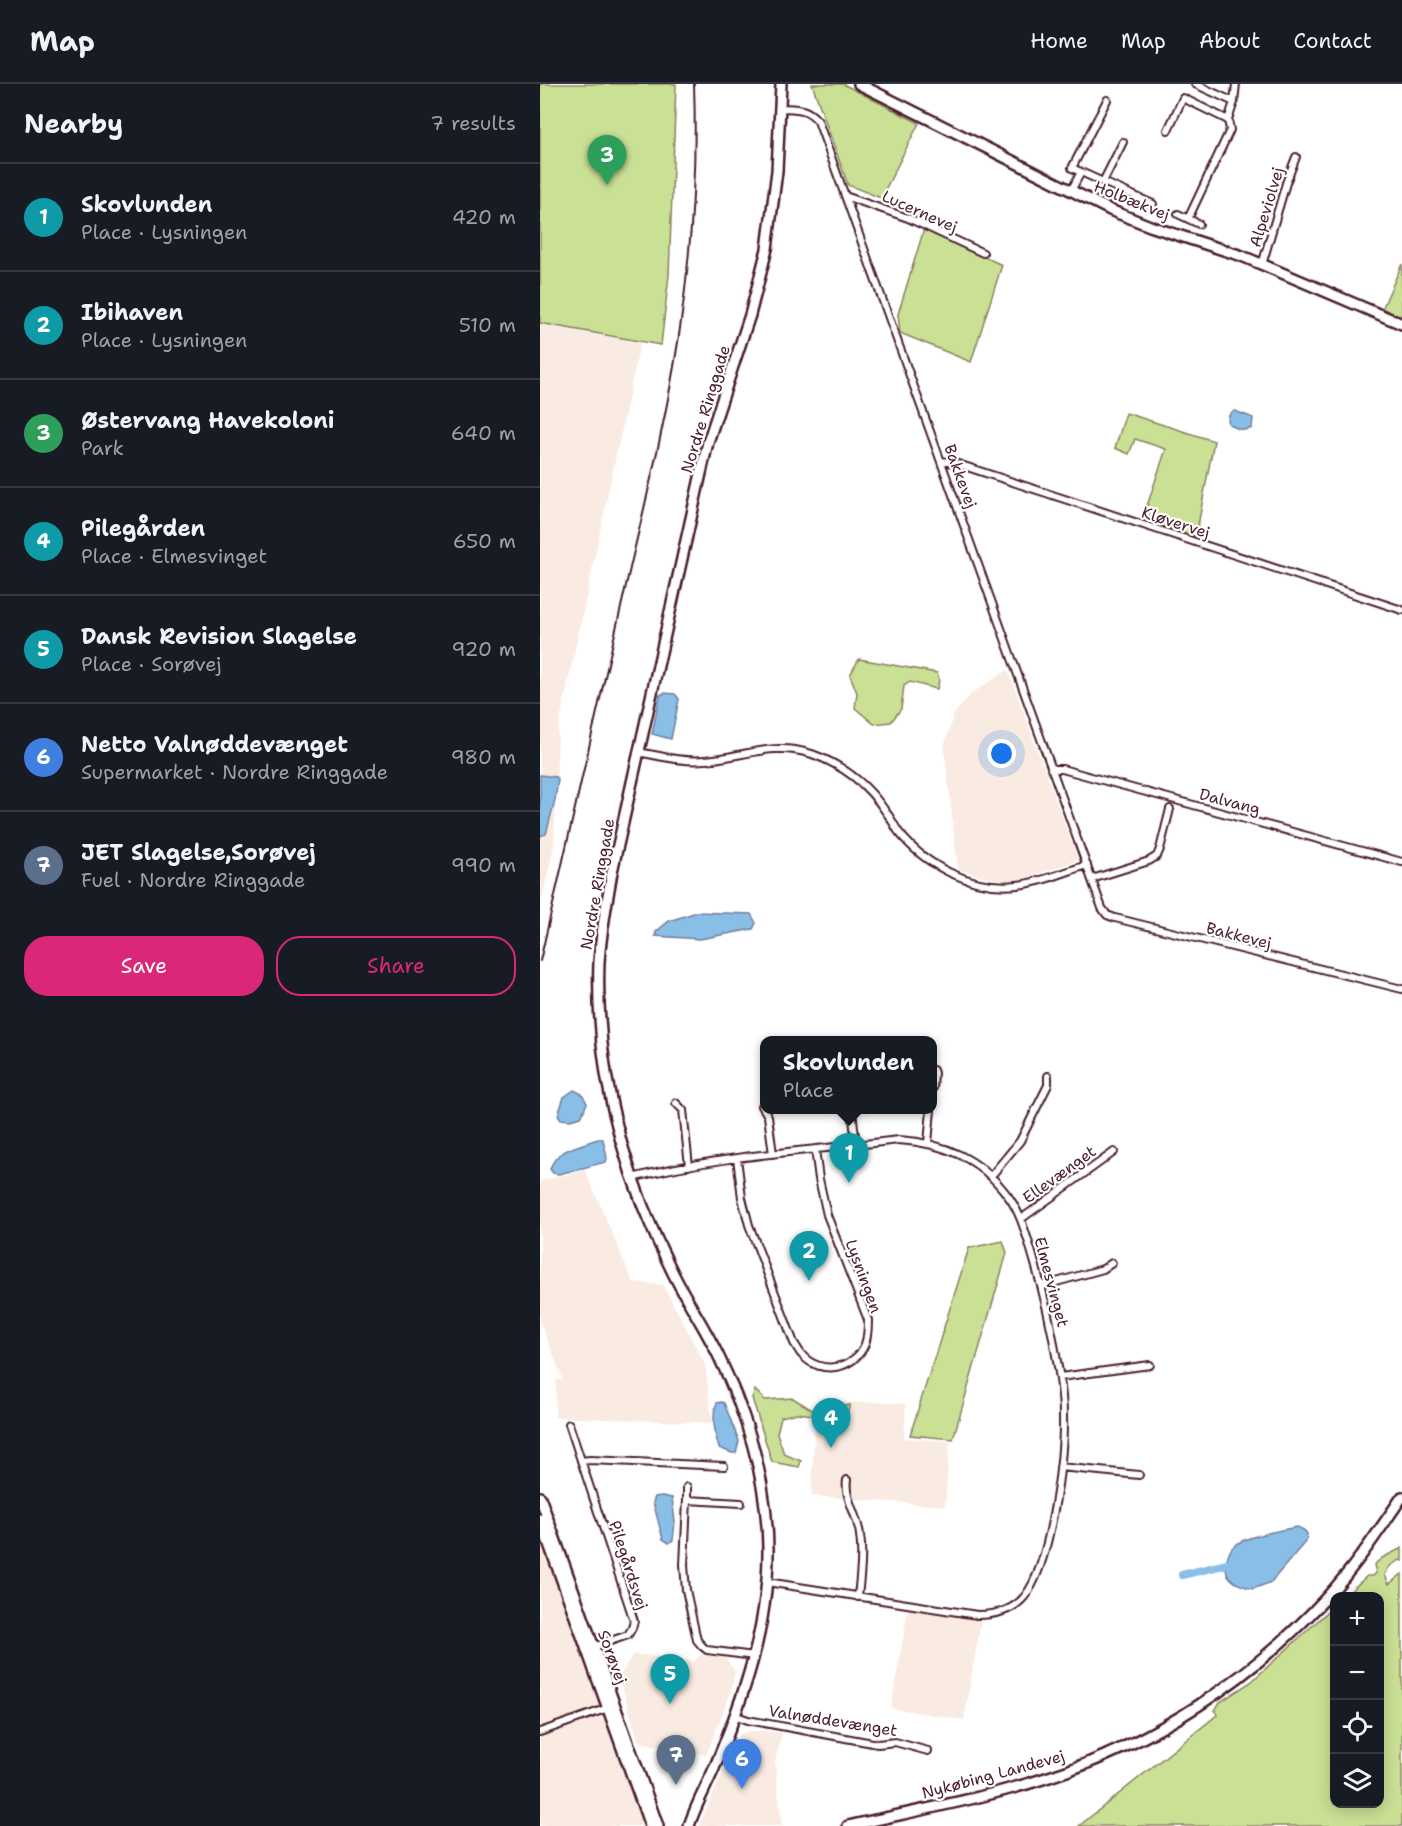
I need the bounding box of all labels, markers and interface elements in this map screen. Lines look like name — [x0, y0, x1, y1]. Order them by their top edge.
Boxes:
text: Map — [30, 22, 95, 60]
text: Home — [1030, 27, 1088, 55]
text: Map — [1121, 27, 1166, 55]
text: About — [1199, 27, 1260, 55]
text: Contact — [1293, 27, 1372, 55]
text: Nearby — [24, 106, 123, 141]
text: 7 results — [430, 110, 516, 136]
pin: 3 — [588, 135, 626, 185]
street label: Alpeviolvej — [1244, 165, 1289, 250]
street label: Holbækvej — [1091, 176, 1173, 225]
street label: Lucernevej — [879, 185, 961, 237]
text: Skovlunden — [81, 190, 212, 219]
text: 1 — [39, 204, 48, 230]
text: 420 m — [452, 204, 516, 230]
text: Place · Lysningen — [81, 219, 247, 245]
text: Ibihaven — [81, 298, 183, 327]
text: 2 — [37, 312, 51, 338]
text: 510 m — [459, 312, 516, 338]
text: Place · Lysningen — [81, 327, 247, 353]
street label: Nordre Ringgade — [676, 343, 735, 476]
text: Østervang Havekoloni — [81, 406, 335, 435]
text: 3 — [37, 420, 51, 446]
text: 640 m — [451, 420, 516, 446]
text: Park — [81, 435, 124, 461]
street label: Bakkevej — [939, 441, 982, 511]
street label: Kløvervej — [1139, 502, 1213, 543]
text: Pilegården — [81, 514, 205, 543]
text: 4 — [37, 528, 51, 554]
text: 650 m — [453, 528, 516, 554]
text: Place · Elmesvinget — [81, 543, 267, 569]
text: Dansk Revision Slagelse — [81, 622, 357, 651]
text: 5 — [37, 636, 50, 662]
text: 920 m — [452, 636, 516, 662]
text: Place · Sorøvej — [81, 651, 222, 677]
text: Netto Valnøddevænget — [81, 730, 348, 759]
your location — [987, 739, 1016, 768]
text: 6 — [37, 744, 51, 770]
text: 980 m — [451, 744, 516, 770]
text: Supermarket · Nordre Ringgade — [81, 759, 388, 785]
street label: Dalvang — [1197, 783, 1263, 820]
street label: Nordre Ringgade — [576, 817, 619, 951]
text: JET Slagelse,Sorøvej — [81, 838, 316, 867]
text: 7 — [37, 852, 51, 878]
text: 990 m — [451, 852, 516, 878]
text: Fuel · Nordre Ringgade — [81, 867, 305, 893]
street label: Bakkevej — [1204, 917, 1274, 954]
button: Save — [24, 936, 264, 996]
button: Share — [276, 936, 516, 996]
popup — [760, 1036, 937, 1114]
text: Skovlunden — [783, 1048, 914, 1077]
text: Place — [783, 1077, 834, 1103]
pin: 1 — [830, 1134, 868, 1183]
street label: Ellevænget — [1018, 1141, 1100, 1208]
pin: 2 — [790, 1232, 828, 1281]
street label: Elmesvinget — [1029, 1235, 1074, 1330]
street label: Lysningen — [841, 1236, 887, 1316]
pin: 4 — [812, 1398, 850, 1448]
street label: Pilegårdsvej — [604, 1518, 653, 1612]
map controls — [1330, 1592, 1384, 1808]
button: + — [1330, 1592, 1384, 1646]
street label: Sorøvej — [593, 1627, 632, 1687]
button: − — [1330, 1646, 1384, 1700]
pin: 5 — [650, 1654, 690, 1704]
street label: Valnøddevænget — [767, 1700, 899, 1741]
button: locate — [1330, 1700, 1384, 1754]
pin: 7 — [656, 1736, 696, 1785]
pin: 6 — [722, 1740, 762, 1789]
street label: Nykøbing Landevej — [919, 1745, 1067, 1804]
button: layers — [1330, 1754, 1384, 1808]

